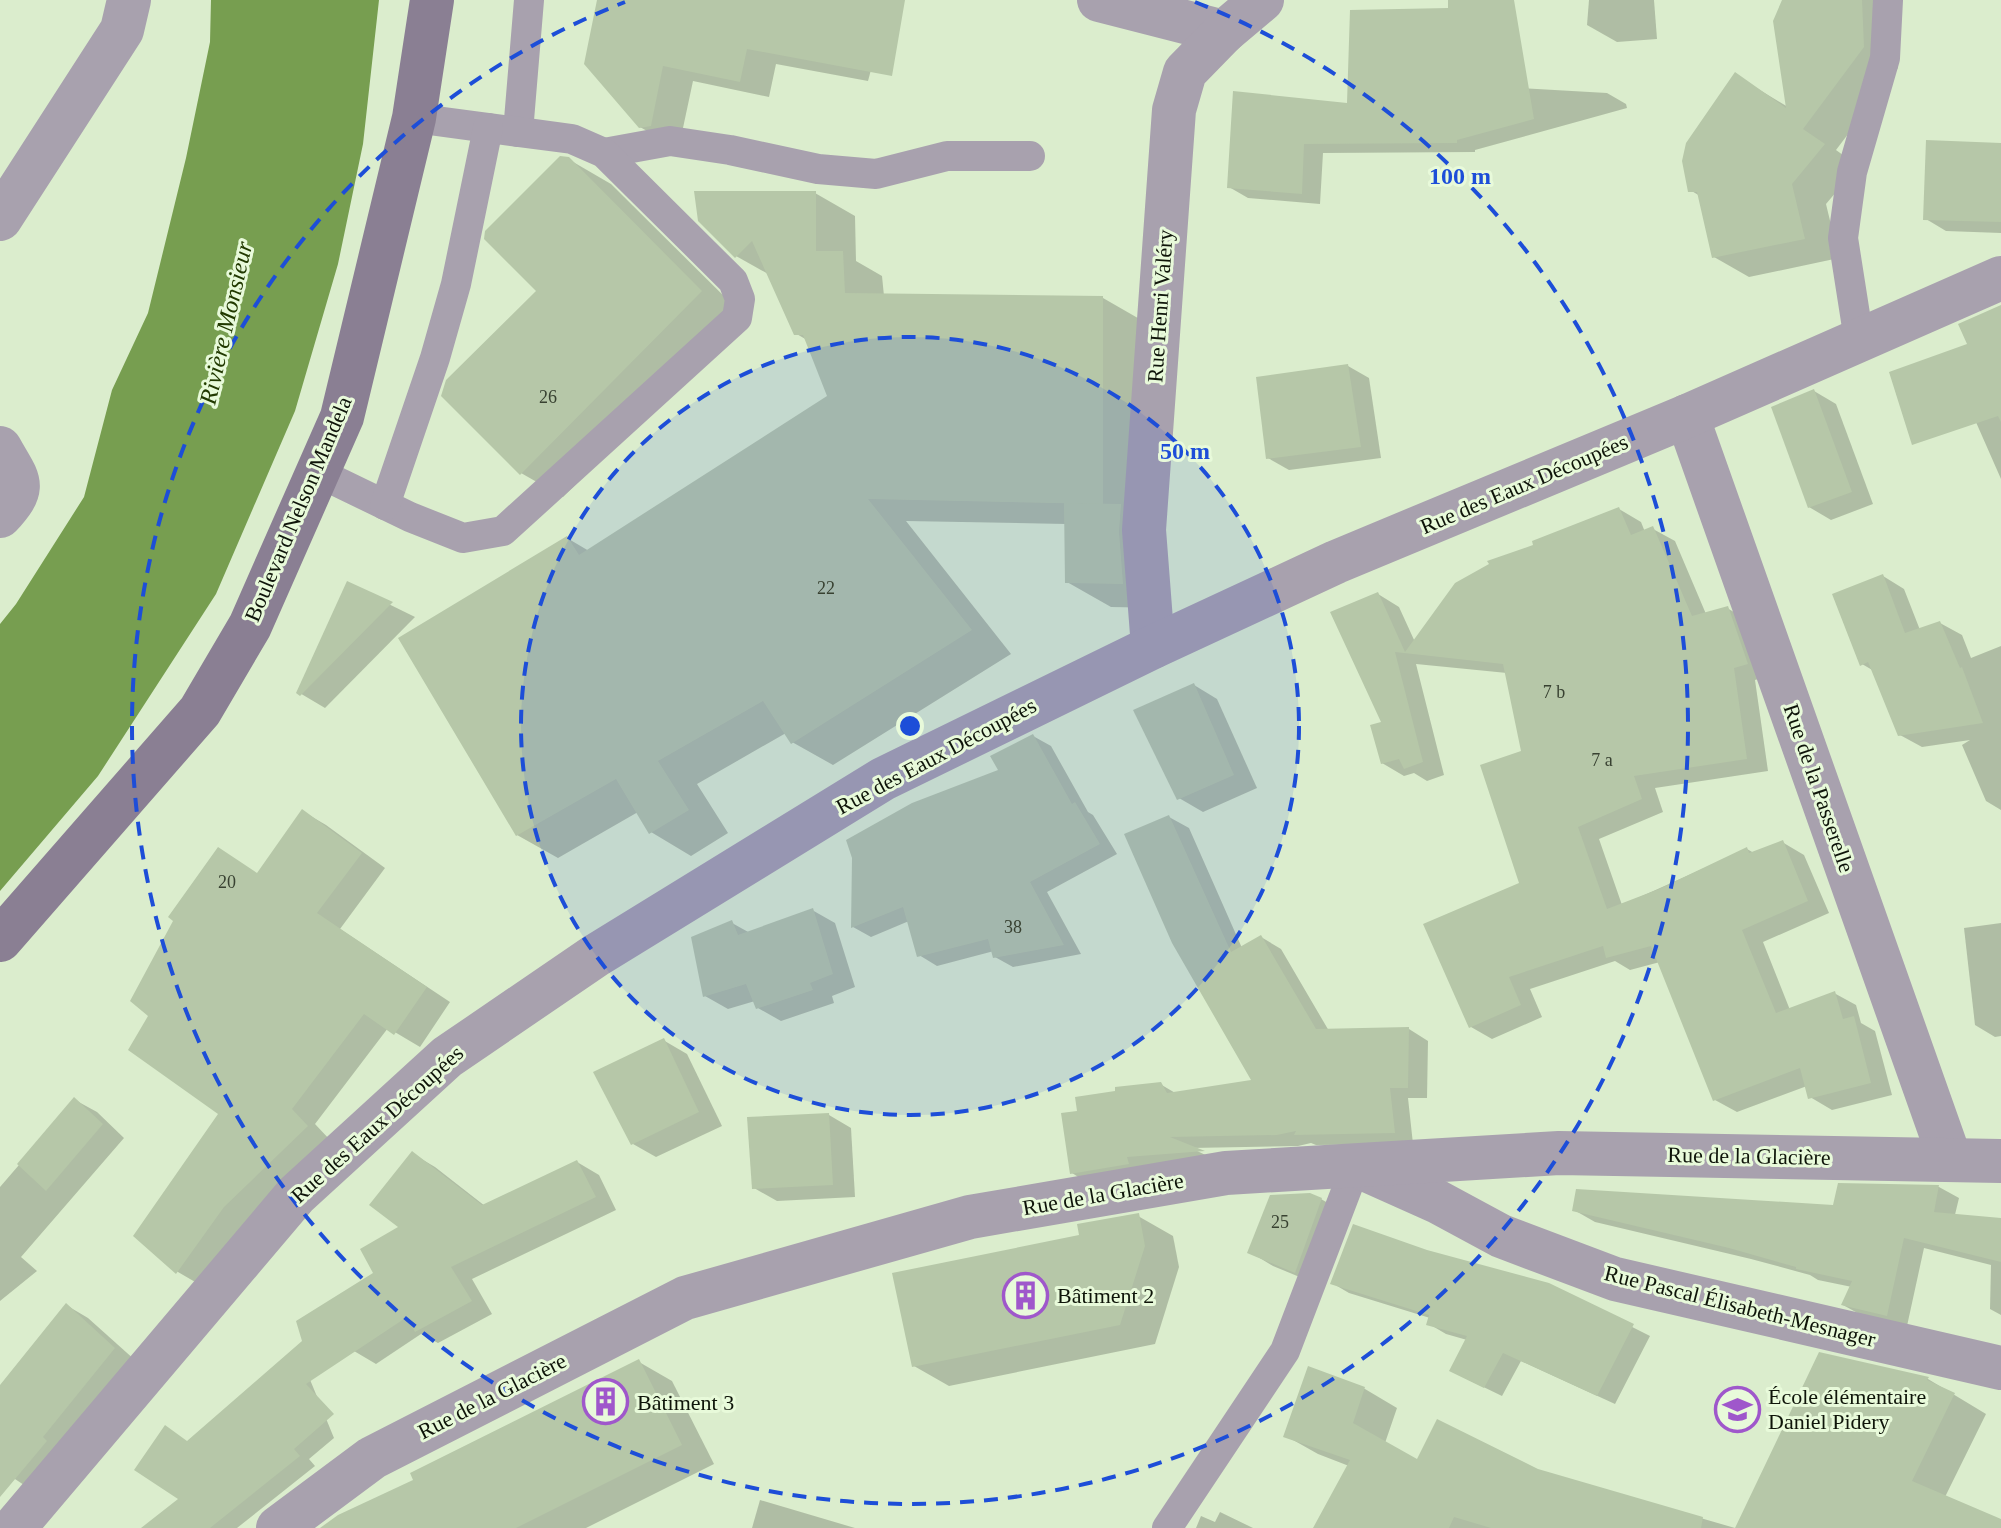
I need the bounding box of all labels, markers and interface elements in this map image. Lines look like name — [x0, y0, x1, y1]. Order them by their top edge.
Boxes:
text: 100 m — [1429, 163, 1491, 189]
street label: Rue Henri Valéry — [1142, 229, 1178, 383]
water label: Rivière Monsieur — [194, 238, 258, 408]
house number: 26 — [539, 387, 557, 407]
street label: Boulevard Nelson Mandela — [239, 393, 357, 625]
street label: Rue des Eaux Découpées — [1416, 429, 1632, 539]
text: 50 m — [1160, 438, 1210, 464]
house number: 22 — [817, 578, 835, 598]
house number: 7 b — [1543, 682, 1565, 702]
street label: Rue des Eaux Découpées — [832, 693, 1040, 819]
street label: Rue de la Passerelle — [1778, 700, 1860, 876]
centre of rings — [896, 712, 924, 740]
house number: 7 a — [1591, 750, 1613, 770]
house number: 20 — [218, 872, 236, 892]
house number: 38 — [1004, 917, 1022, 937]
street label: Rue des Eaux Découpées — [286, 1040, 468, 1208]
street label: Rue de la Glacière — [1667, 1142, 1831, 1170]
street label: Rue de la Glacière — [1021, 1168, 1185, 1220]
house number: 25 — [1271, 1212, 1289, 1232]
street label: Rue Pascal Élisabeth-Mesnager — [1602, 1260, 1879, 1352]
building icon: Bâtiment 2 — [1002, 1271, 1050, 1319]
place label: Bâtiment 2 — [1057, 1283, 1154, 1308]
street label: Rue de la Glacière — [414, 1348, 570, 1444]
building icon: Bâtiment 3 — [582, 1378, 630, 1426]
place label: École élémentaire Daniel Pidery — [1768, 1384, 1926, 1434]
school or university icon: École élémentaire Daniel Pidery — [1713, 1385, 1761, 1433]
place label: Bâtiment 3 — [637, 1390, 734, 1415]

